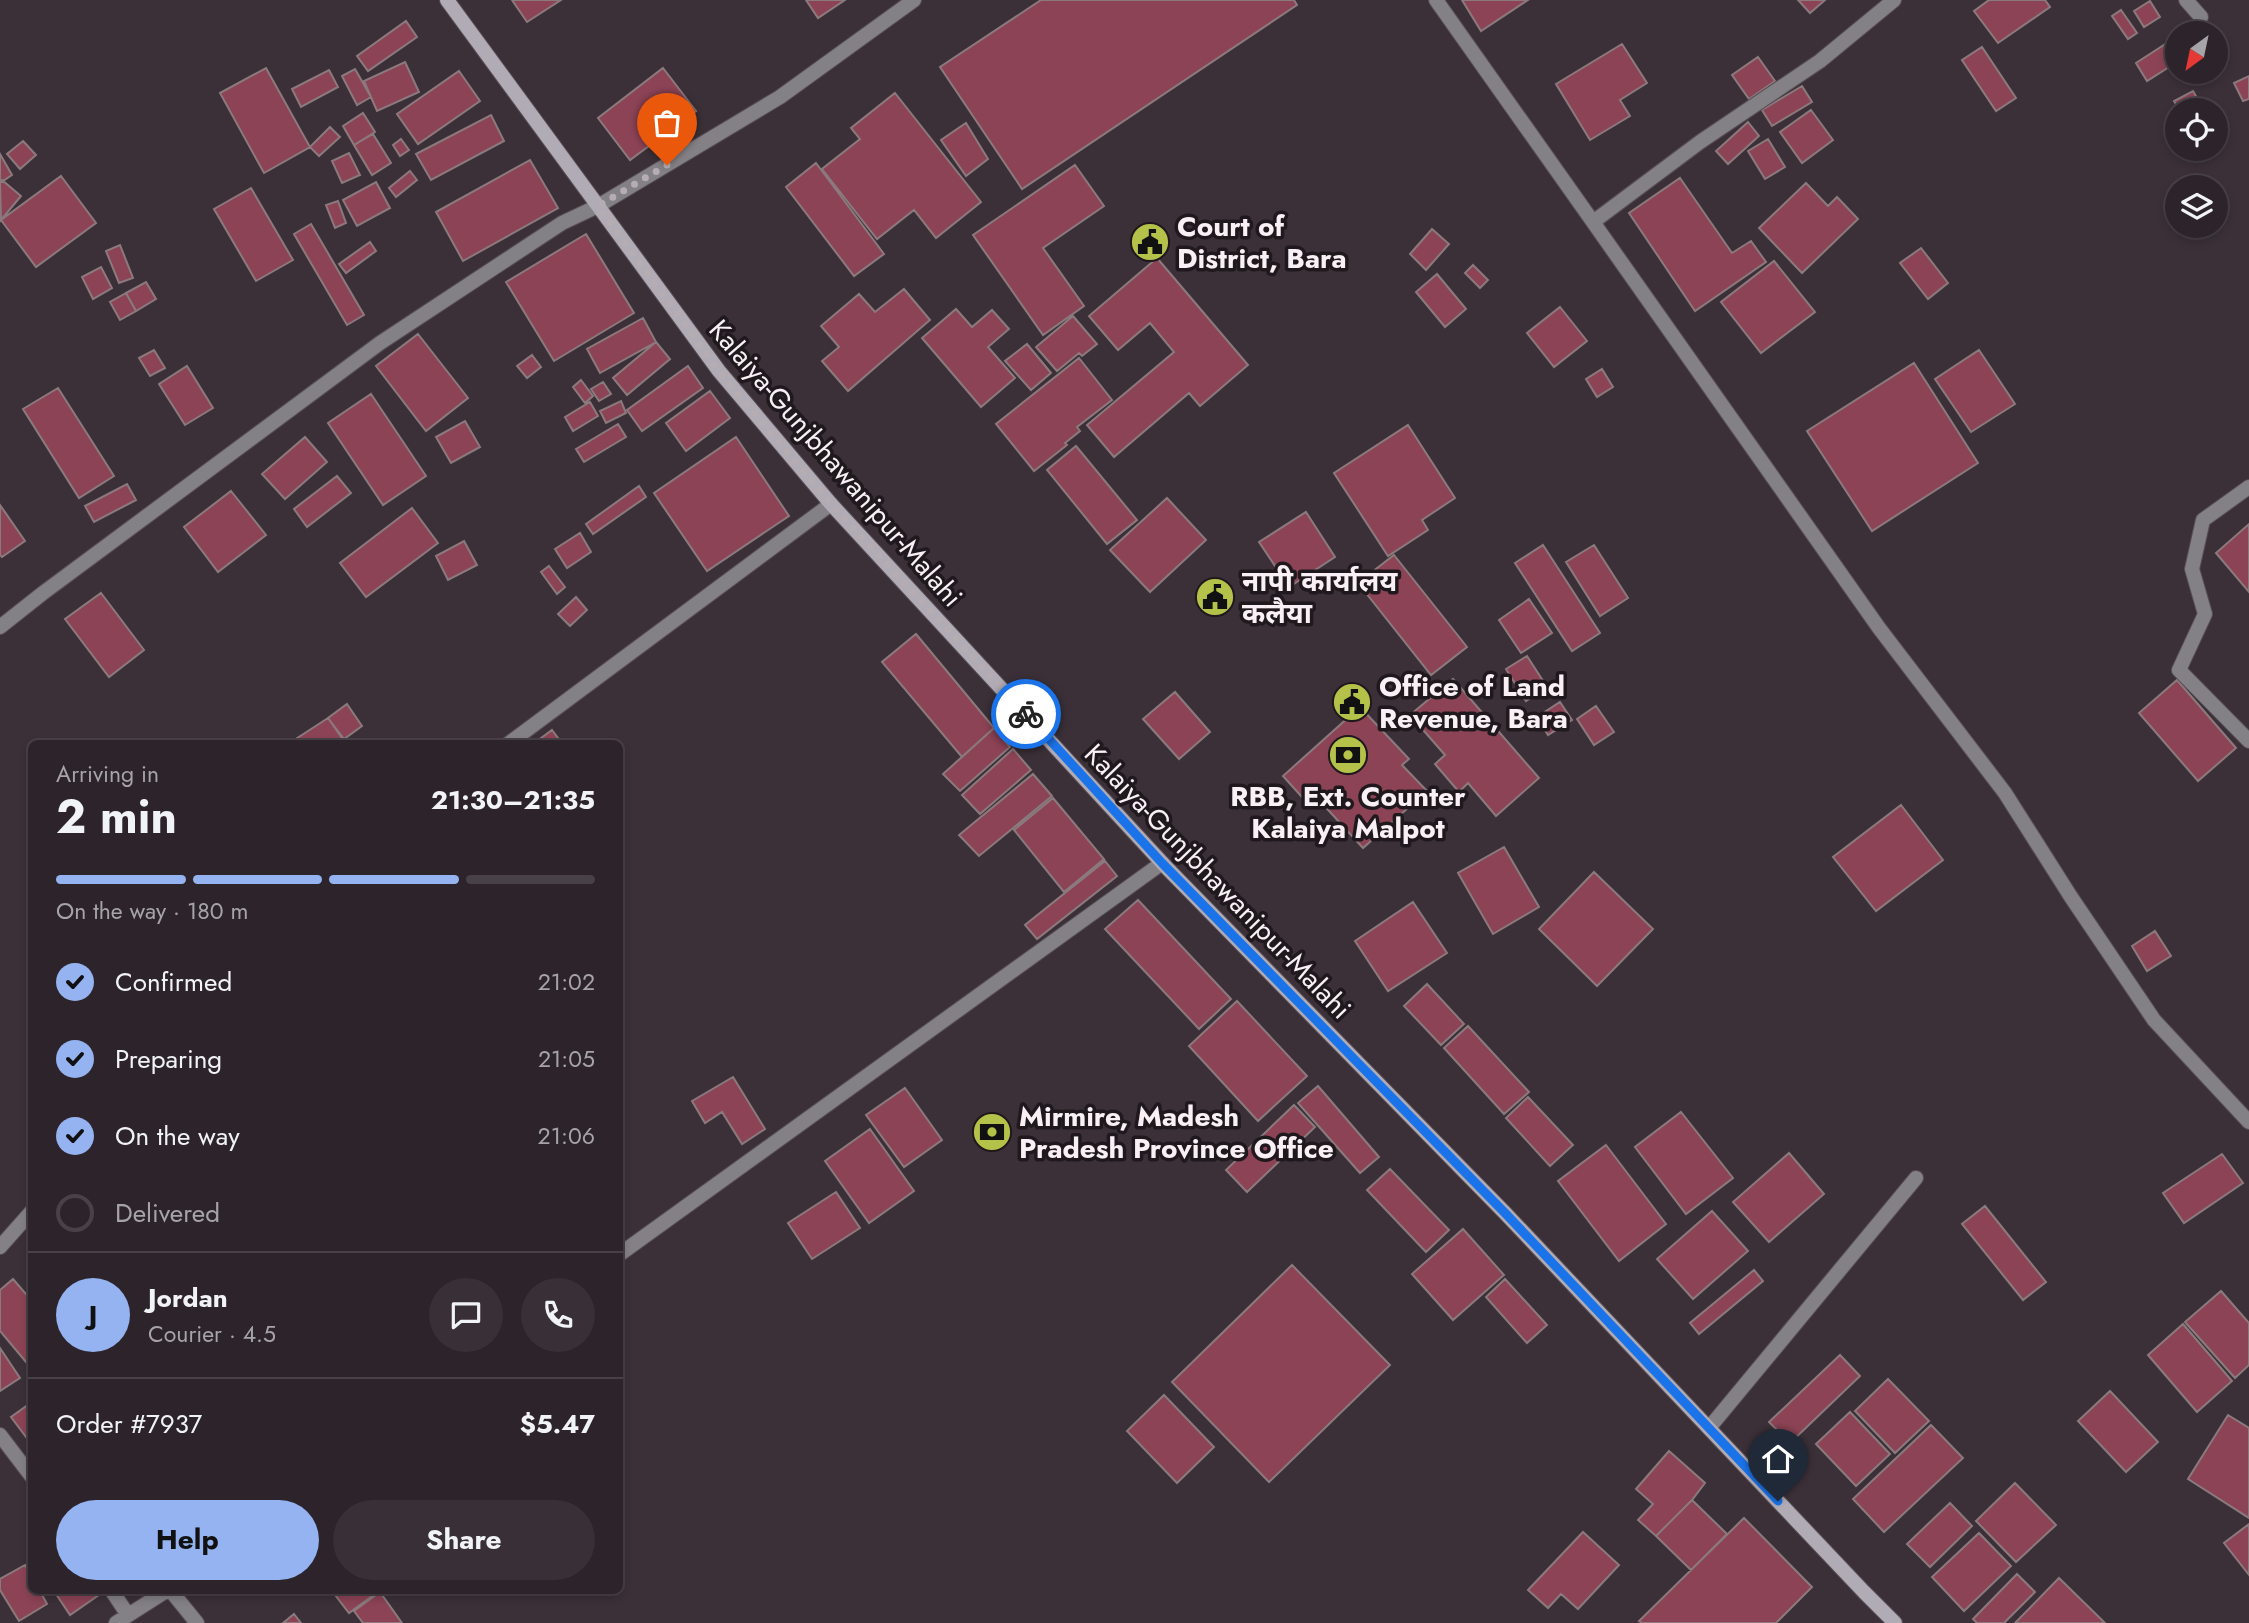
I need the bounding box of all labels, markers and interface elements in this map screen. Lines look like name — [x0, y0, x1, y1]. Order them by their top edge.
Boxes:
north arrow — [2165, 21, 2228, 84]
map controls — [2165, 21, 2228, 238]
pin — [637, 93, 697, 165]
button: locate — [2165, 98, 2228, 161]
icon: bag — [648, 104, 686, 142]
button: layers — [2165, 175, 2228, 238]
place label: Court of District, Bara — [1177, 206, 1347, 279]
public building icon: Court of District, Bara — [1129, 221, 1171, 263]
street label: Kalaiya-Gunjbhawanipur-Malahi — [699, 311, 972, 616]
place label: नापी कार्यालय कलैया — [1242, 561, 1398, 634]
public building icon: नापी कार्यालय कलैया — [1194, 576, 1236, 618]
place label: Office of Land Revenue, Bara — [1379, 666, 1568, 739]
courier — [991, 679, 1061, 749]
public building icon: Office of Land Revenue, Bara — [1331, 681, 1373, 723]
icon: bike — [1007, 695, 1045, 733]
street label: Kalaiya-Gunjbhawanipur-Malahi — [1075, 734, 1361, 1028]
bank icon: RBB, Ext. Counter Kalaiya Malpot — [1327, 734, 1369, 776]
text: Arriving in — [56, 757, 159, 791]
place label: RBB, Ext. Counter Kalaiya Malpot — [1230, 776, 1466, 849]
text: 21:30–21:35 — [431, 781, 595, 819]
text: 2 min — [56, 784, 177, 850]
text: On the way · 180 m — [56, 894, 248, 928]
icon: check — [56, 963, 94, 1001]
text: Confirmed — [115, 963, 232, 1001]
text: 21:02 — [538, 965, 595, 999]
icon: check — [56, 1040, 94, 1078]
text: Preparing — [115, 1040, 222, 1078]
text: 21:05 — [538, 1042, 595, 1076]
place label: Mirmire, Madesh Pradesh Province Office — [1019, 1096, 1334, 1169]
bank icon: Mirmire, Madesh Pradesh Province Office — [971, 1111, 1013, 1153]
icon: check — [56, 1117, 94, 1155]
text: On the way — [115, 1117, 240, 1155]
text: 21:06 — [538, 1119, 595, 1153]
text: Delivered — [115, 1194, 220, 1232]
button: chat — [429, 1278, 503, 1352]
button: phone — [521, 1278, 595, 1352]
text: Jordan — [148, 1279, 228, 1317]
text: J — [89, 1296, 97, 1334]
text: Courier · 4.5 — [148, 1317, 276, 1351]
text: Order #7937 — [56, 1405, 202, 1443]
text: $5.47 — [520, 1405, 595, 1443]
pin — [1748, 1429, 1808, 1501]
icon: home — [1759, 1440, 1797, 1478]
button: Help — [56, 1500, 319, 1580]
button: Share — [333, 1500, 595, 1580]

